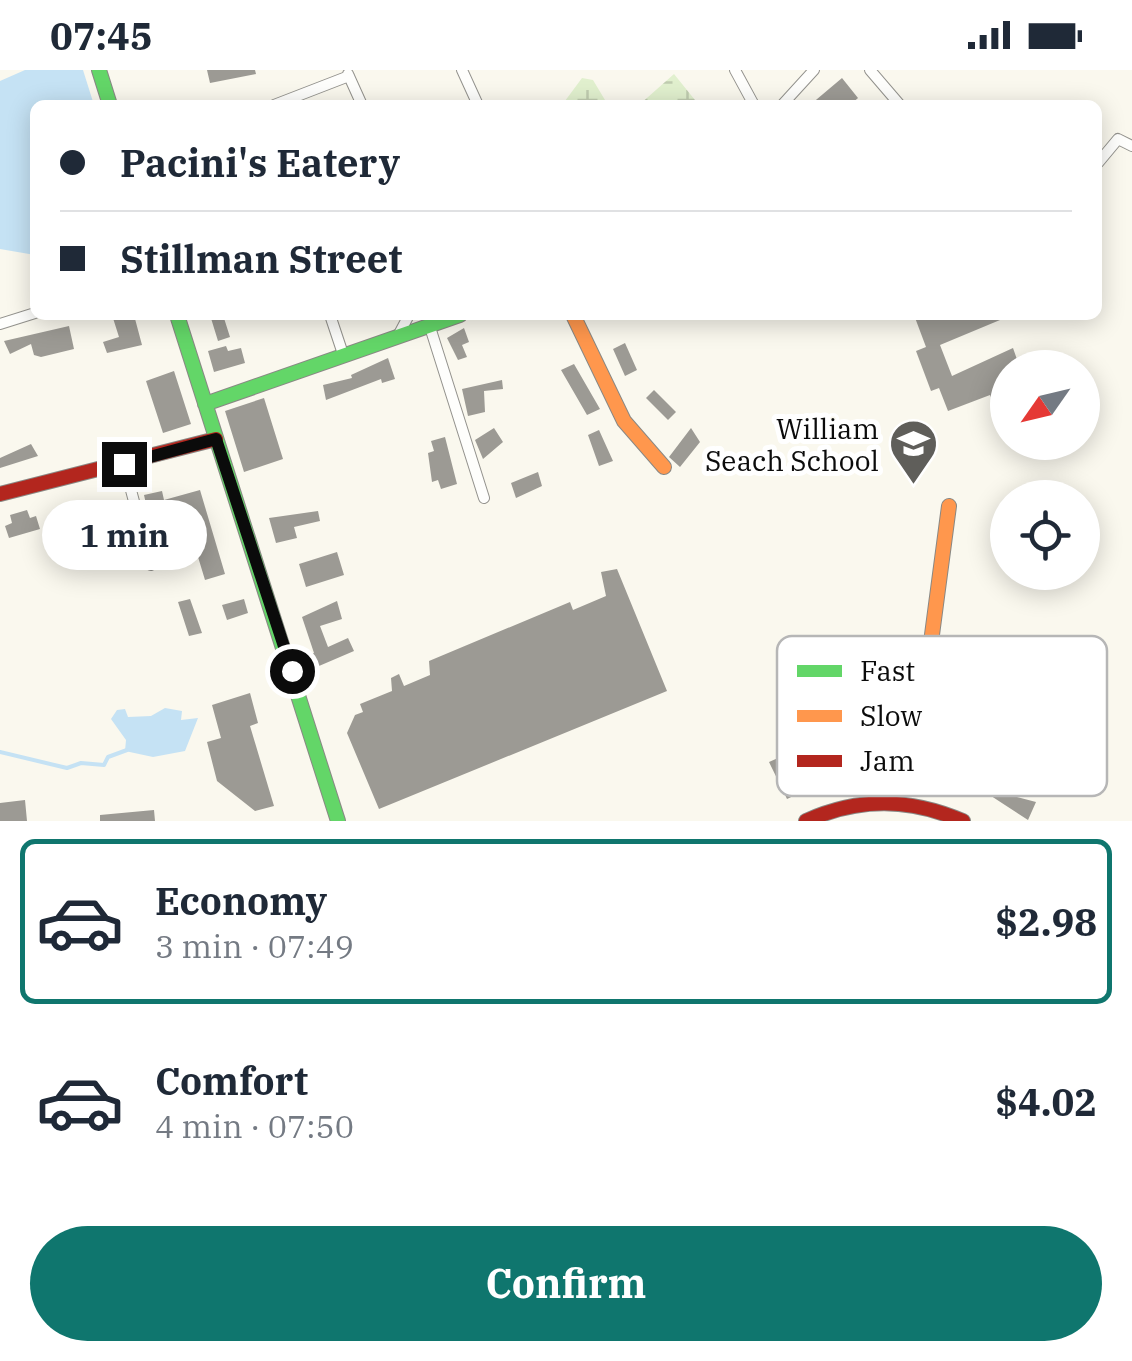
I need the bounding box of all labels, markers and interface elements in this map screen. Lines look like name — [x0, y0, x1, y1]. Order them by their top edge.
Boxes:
text: 07:45 — [50, 11, 153, 60]
text: Pacini's Eatery — [120, 138, 400, 187]
text: Stillman Street — [120, 234, 403, 283]
north arrow — [990, 350, 1100, 460]
map controls — [990, 350, 1100, 590]
place label: William Seach School — [705, 410, 879, 479]
school or university icon: William Seach School — [888, 418, 940, 486]
route end — [102, 442, 147, 487]
button: locate — [990, 480, 1100, 590]
callout: 1 min — [42, 499, 206, 569]
text: 1 min — [80, 514, 169, 556]
legend — [777, 636, 1107, 796]
route start — [270, 649, 315, 694]
text: Fast — [860, 652, 915, 689]
text: Slow — [860, 697, 922, 734]
text: Jam — [860, 742, 915, 779]
text: Economy — [155, 876, 327, 925]
icon: car — [35, 877, 125, 967]
text: $2.98 — [995, 897, 1097, 946]
text: 3 min · 07:49 — [155, 925, 354, 967]
text: Comfort — [155, 1056, 308, 1105]
icon: car — [35, 1057, 125, 1147]
text: $4.02 — [995, 1077, 1097, 1126]
text: 4 min · 07:50 — [155, 1105, 354, 1147]
button: Confirm — [30, 1226, 1102, 1341]

